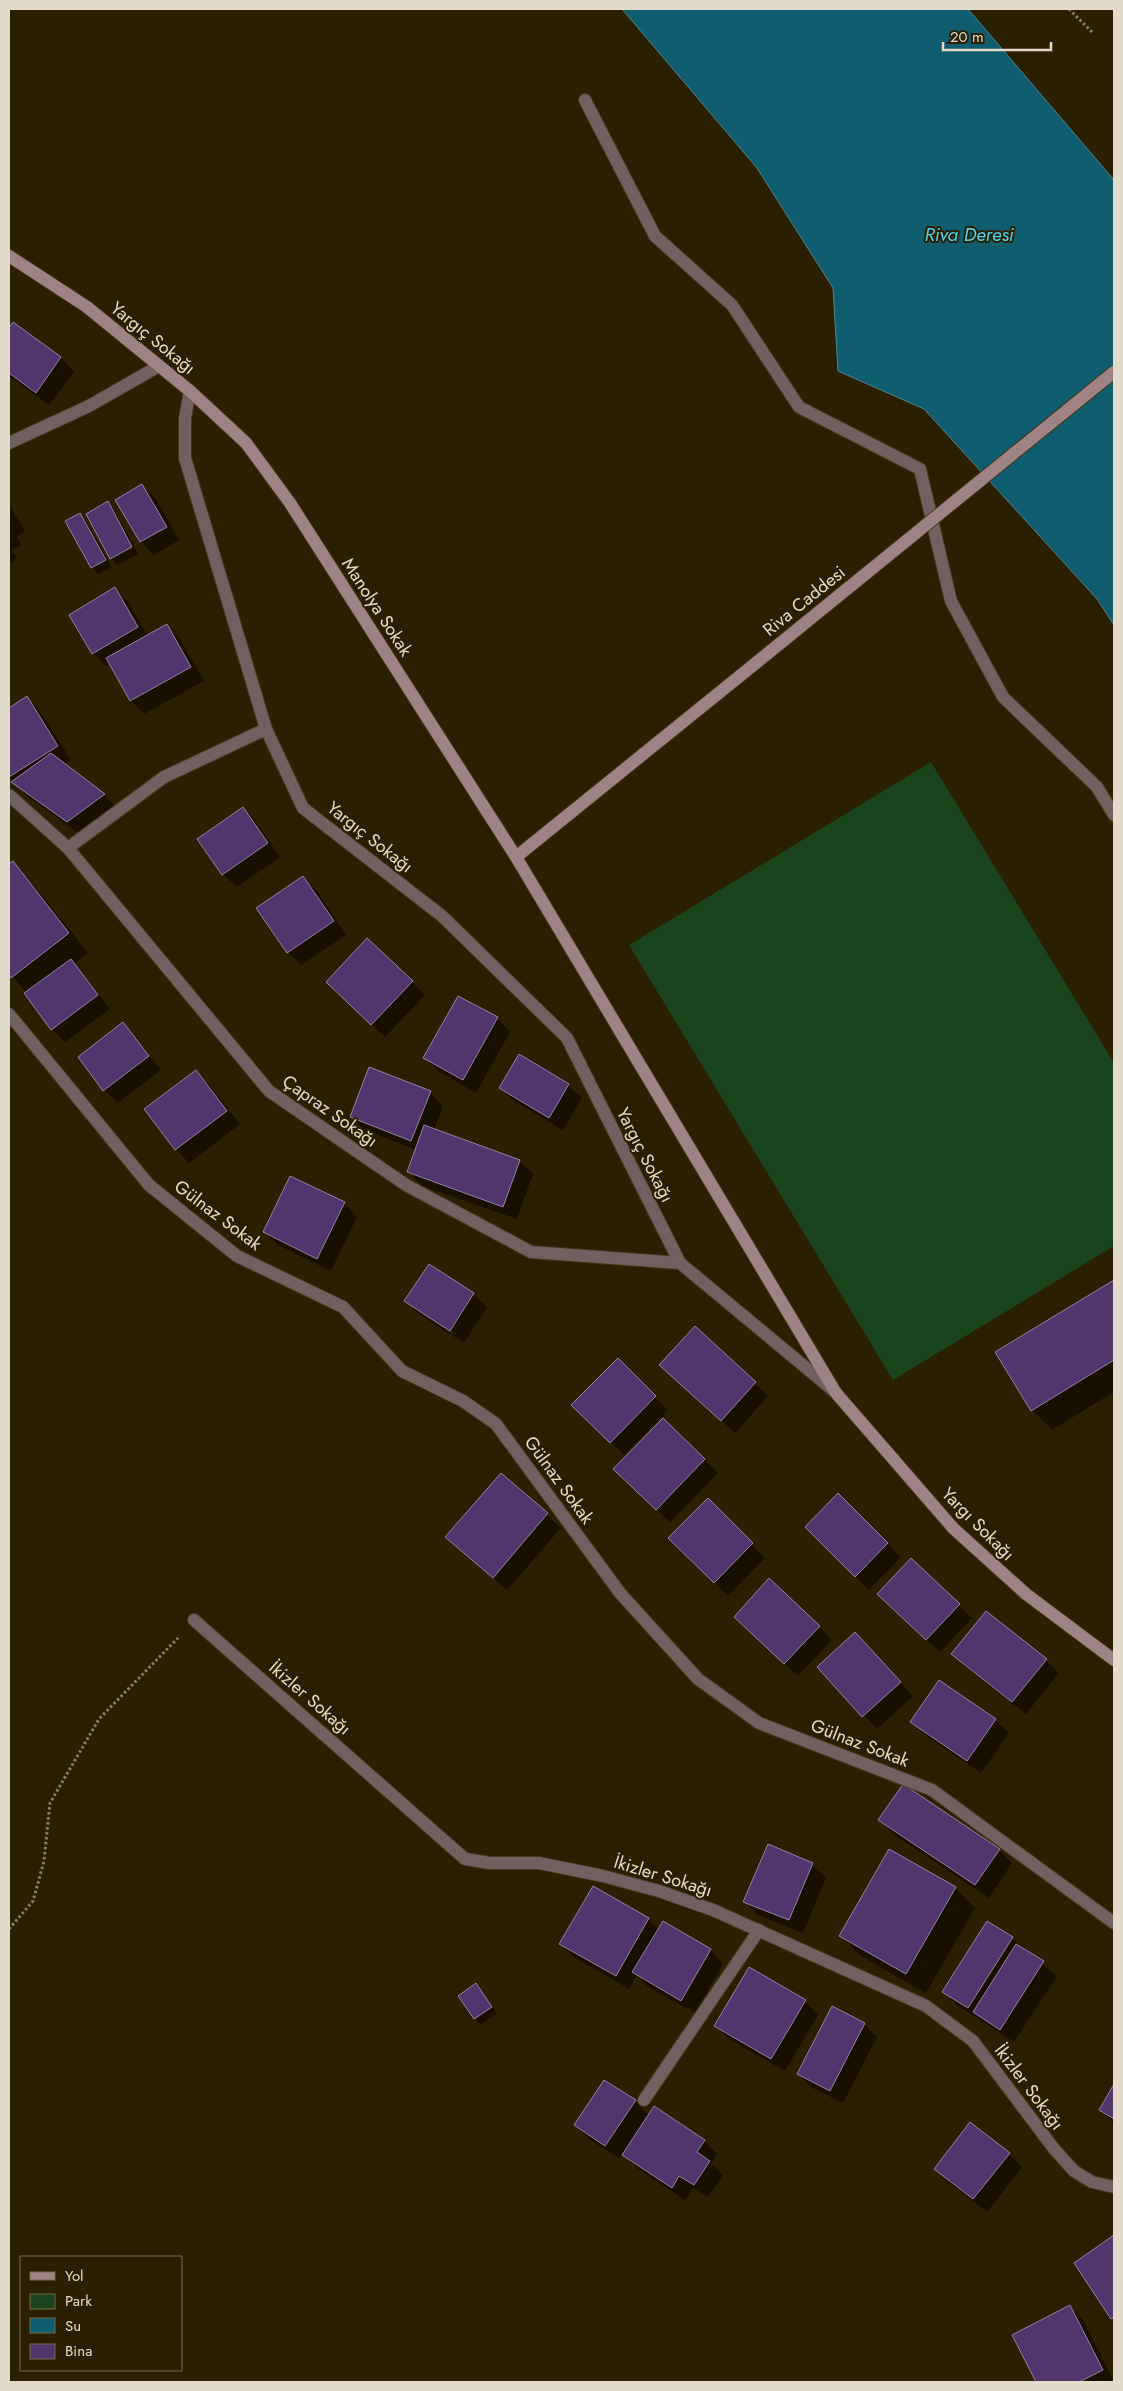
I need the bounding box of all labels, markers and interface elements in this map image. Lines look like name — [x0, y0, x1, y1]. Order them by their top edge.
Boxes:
scale bar — [943, 20, 1050, 52]
text: 20 m — [950, 26, 984, 48]
water label: Riva Deresi — [924, 221, 1015, 248]
street label: Yargıç Sokağı — [105, 295, 201, 381]
street label: Manolya Sokak — [335, 553, 419, 661]
street label: Riva Caddesi — [757, 560, 851, 642]
street label: Yargıç Sokağı — [321, 795, 419, 879]
street label: Çapraz Sokağı — [277, 1069, 383, 1153]
street label: Yargıç Sokağı — [610, 1103, 680, 1207]
street label: Gülnaz Sokak — [169, 1173, 267, 1257]
street label: Gülnaz Sokak — [518, 1430, 600, 1530]
street label: Yargı Sokağı — [935, 1481, 1021, 1567]
street label: İkizler Sokağı — [263, 1655, 357, 1741]
street label: Gülnaz Sokak — [807, 1712, 913, 1774]
street label: İkizler Sokağı — [611, 1849, 715, 1903]
street label: İkizler Sokağı — [988, 2039, 1070, 2135]
legend — [20, 2256, 182, 2371]
text: Yol — [65, 2265, 84, 2287]
text: Park — [65, 2290, 92, 2312]
text: Su — [65, 2315, 81, 2337]
text: Bina — [65, 2340, 92, 2362]

